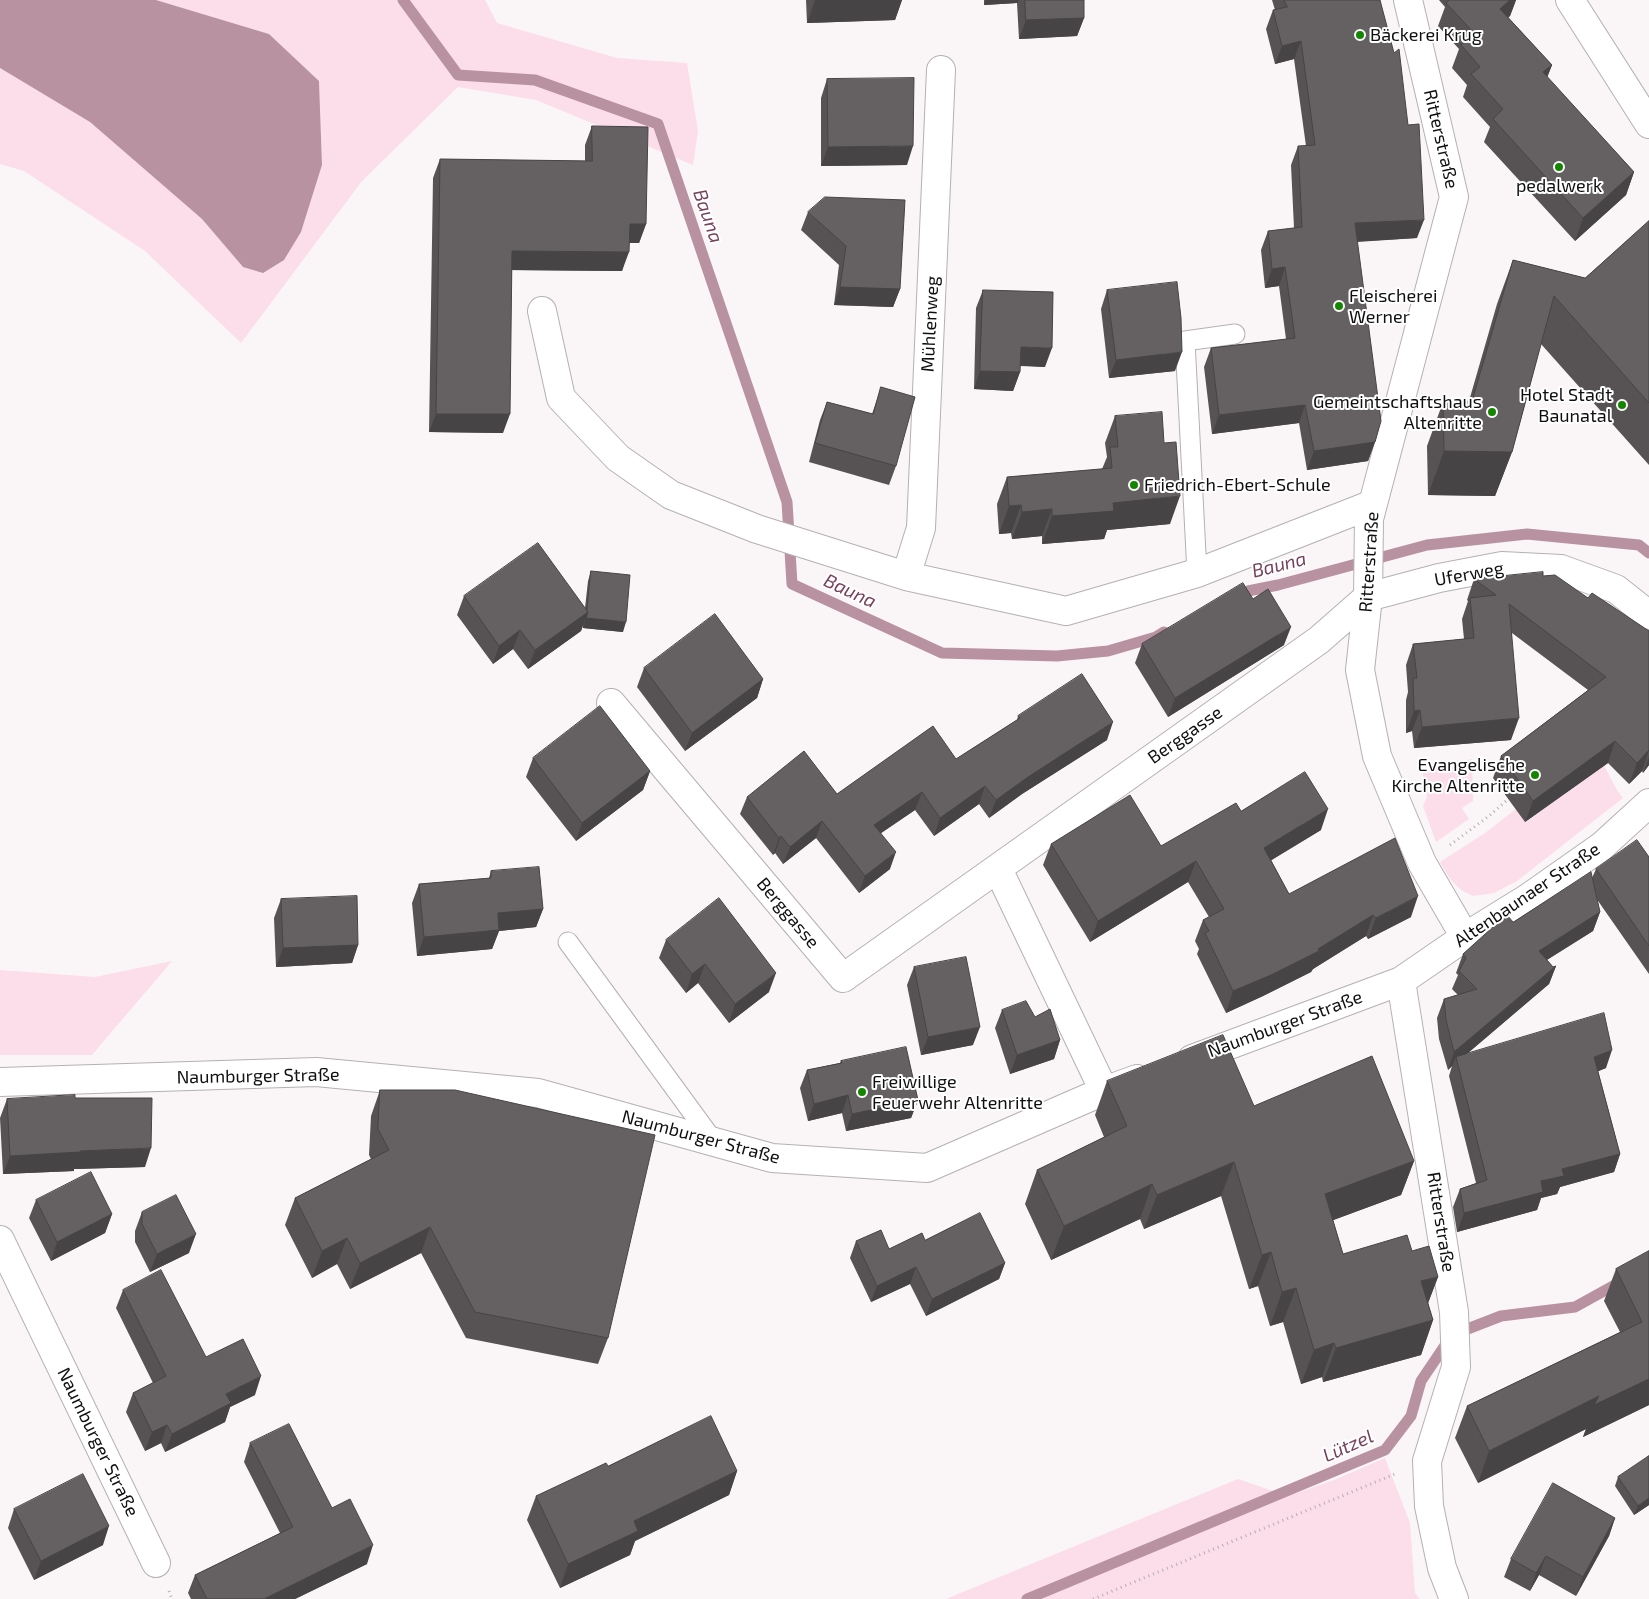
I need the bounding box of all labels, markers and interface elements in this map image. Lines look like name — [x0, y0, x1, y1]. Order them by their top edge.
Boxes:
place label: Bäckerei Krug — [1370, 24, 1482, 46]
marker: Bäckerei Krug — [1354, 29, 1366, 41]
street label: Ritterstraße — [1419, 87, 1463, 191]
marker: pedalwerk — [1553, 161, 1565, 173]
place label: pedalwerk — [1516, 175, 1602, 197]
water label: Bauna — [688, 186, 728, 246]
street label: Mühlenweg — [917, 275, 943, 373]
place label: Fleischerei Werner — [1349, 285, 1437, 328]
marker: Fleischerei Werner — [1333, 300, 1345, 312]
place label: Hotel Stadt Baunatal — [1520, 384, 1612, 426]
place label: Gemeintschaftshaus Altenritte — [1313, 391, 1482, 434]
marker: Hotel Stadt Baunatal — [1616, 399, 1628, 411]
marker: Gemeintschaftshaus Altenritte — [1486, 406, 1498, 418]
place label: Friedrich-Ebert-Schule — [1144, 474, 1331, 496]
marker: Friedrich-Ebert-Schule — [1128, 479, 1140, 491]
street label: Ritterstraße — [1355, 511, 1383, 613]
water label: Bauna — [1249, 547, 1309, 583]
street label: Uferweg — [1433, 557, 1505, 591]
water label: Bauna — [820, 569, 880, 613]
street label: Berggasse — [1144, 702, 1226, 768]
place label: Evangelische Kirche Altenritte — [1392, 754, 1525, 796]
marker: Evangelische Kirche Altenritte — [1529, 769, 1541, 781]
street label: Altenbaunaer Straße — [1450, 838, 1604, 952]
street label: Berggasse — [752, 873, 824, 953]
street label: Naumburger Straße — [1205, 986, 1365, 1062]
street label: Naumburger Straße — [176, 1064, 340, 1088]
place label: Freiwillige Feuerwehr Altenritte — [872, 1071, 1043, 1114]
marker: Freiwillige Feuerwehr Altenritte — [856, 1086, 868, 1098]
street label: Naumburger Straße — [620, 1105, 782, 1169]
street label: Ritterstraße — [1422, 1170, 1460, 1274]
street label: Naumburger Straße — [53, 1364, 143, 1520]
water label: Lützel — [1319, 1425, 1377, 1467]

